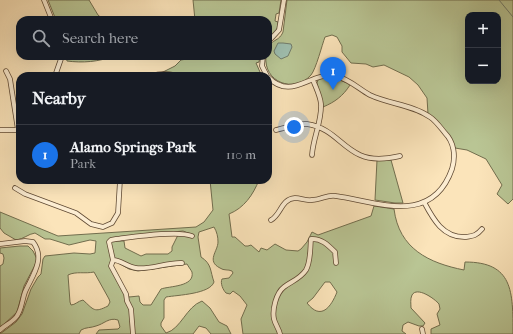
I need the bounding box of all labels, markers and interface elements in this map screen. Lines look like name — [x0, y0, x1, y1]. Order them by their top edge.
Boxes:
map controls — [465, 12, 501, 84]
button: + — [465, 12, 501, 48]
search box — [16, 16, 272, 60]
icon: search — [30, 27, 52, 49]
text: Search here — [62, 29, 138, 47]
button: − — [465, 48, 501, 84]
pin: 1 — [320, 57, 346, 90]
text: Nearby — [32, 88, 86, 108]
your location — [284, 117, 304, 137]
text: Alamo Springs Park — [70, 138, 196, 156]
text: 1 — [43, 147, 47, 162]
text: 110 m — [226, 147, 256, 162]
text: Park — [70, 156, 96, 171]

